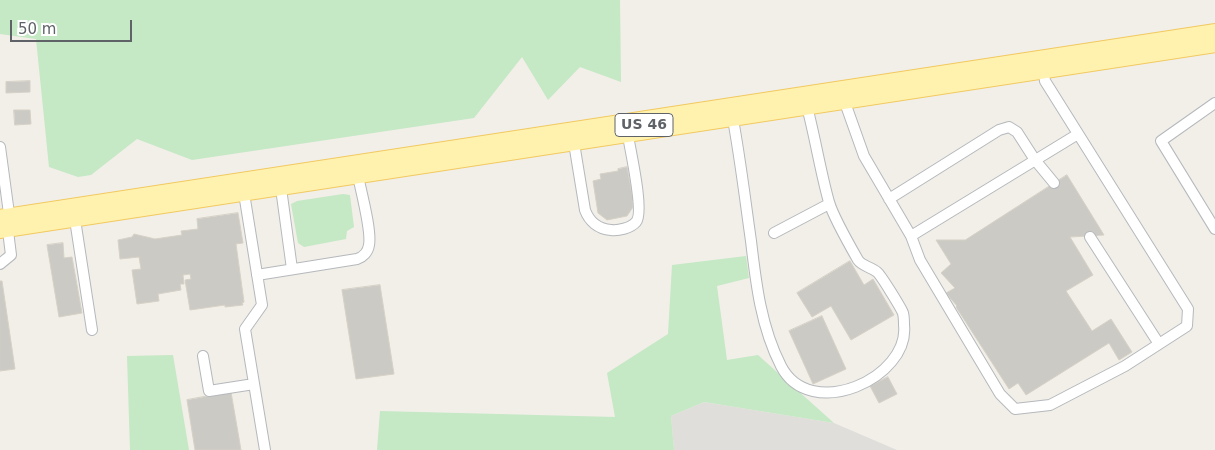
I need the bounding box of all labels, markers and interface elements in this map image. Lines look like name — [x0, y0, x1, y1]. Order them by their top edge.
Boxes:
scale bar — [12, 10, 135, 42]
text: 50 m — [18, 20, 56, 38]
road number: US 46 — [615, 114, 673, 136]

